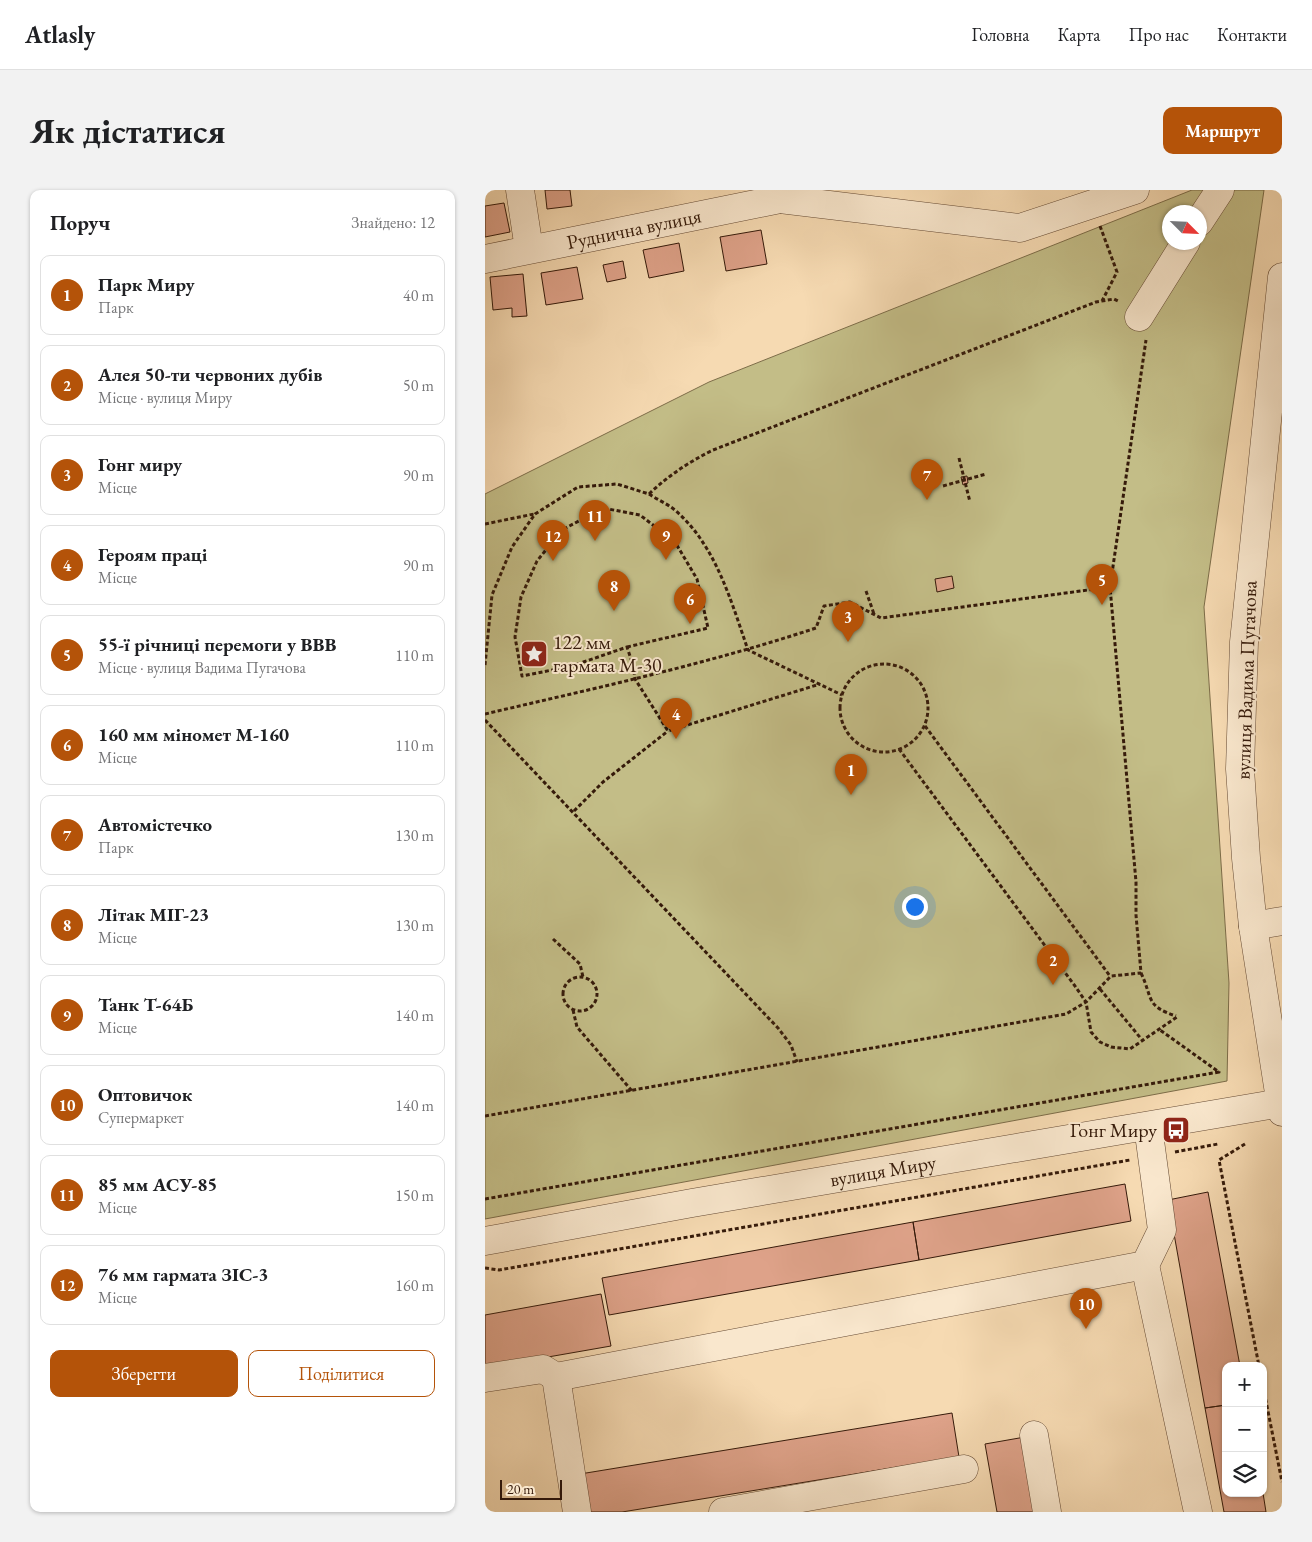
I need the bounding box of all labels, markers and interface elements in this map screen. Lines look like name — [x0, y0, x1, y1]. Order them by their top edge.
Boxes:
text: Atlasly — [25, 19, 95, 50]
text: Головна — [972, 23, 1029, 46]
text: Карта — [1057, 23, 1100, 46]
text: Про нас — [1128, 23, 1189, 46]
text: Контакти — [1217, 23, 1287, 46]
button: Маршрут — [1163, 107, 1282, 154]
text: Як дістатися — [30, 108, 225, 153]
street label: Руднична вулиця — [564, 202, 704, 255]
north arrow — [1162, 205, 1207, 250]
text: Поруч — [50, 209, 110, 236]
text: Знайдено: 12 — [351, 212, 435, 233]
text: Парк Миру — [98, 272, 195, 297]
text: 1 — [63, 285, 71, 306]
text: 40 m — [403, 285, 434, 306]
text: Парк — [98, 297, 134, 318]
text: Алея 50-ти червоних дубів — [98, 362, 322, 387]
text: 2 — [63, 375, 71, 396]
text: 50 m — [403, 375, 434, 396]
text: Місце · вулиця Миру — [98, 387, 232, 408]
text: Гонг миру — [98, 452, 182, 477]
pin: 7 — [911, 459, 943, 500]
text: 3 — [63, 465, 71, 486]
text: 90 m — [403, 465, 434, 486]
text: Місце — [98, 477, 137, 498]
pin: 11 — [579, 500, 611, 541]
pin: 9 — [650, 519, 682, 560]
pin: 12 — [537, 520, 569, 561]
text: Героям працi — [98, 542, 207, 567]
text: 4 — [63, 555, 71, 576]
text: 90 m — [403, 555, 434, 576]
pin: 5 — [1086, 564, 1118, 605]
text: Місце — [98, 567, 137, 588]
pin: 8 — [598, 570, 630, 611]
street label: вулиця Вадима Пугачова — [1230, 580, 1262, 780]
pin: 6 — [674, 583, 706, 624]
pin: 3 — [832, 601, 864, 642]
place label: 122 мм гармата М-30 — [553, 629, 662, 678]
text: 55-ї річниці перемоги у ВВВ — [98, 632, 336, 657]
place icon: 122 мм гармата М-30 — [519, 639, 549, 669]
text: 5 — [63, 645, 71, 666]
text: 110 m — [395, 645, 434, 666]
text: Місце · вулиця Вадима Пугачова — [98, 657, 306, 678]
pin: 4 — [660, 698, 692, 739]
text: 160 мм міномет М-160 — [98, 722, 289, 747]
text: 6 — [63, 735, 71, 756]
text: 110 m — [395, 735, 434, 756]
text: Місце — [98, 747, 137, 768]
pin: 1 — [835, 754, 867, 795]
text: Автомістечко — [98, 812, 212, 837]
text: 7 — [63, 825, 71, 846]
text: 130 m — [395, 825, 434, 846]
text: Парк — [98, 837, 134, 858]
your location — [902, 894, 928, 920]
text: Літак МІГ-23 — [98, 902, 209, 927]
text: 8 — [63, 915, 71, 936]
text: 130 m — [395, 915, 434, 936]
text: Місце — [98, 927, 137, 948]
pin: 2 — [1037, 944, 1069, 985]
text: Танк Т-64Б — [98, 992, 194, 1017]
text: 9 — [63, 1005, 71, 1026]
text: 140 m — [395, 1005, 434, 1026]
text: Місце — [98, 1017, 137, 1038]
text: Оптовичок — [98, 1082, 192, 1107]
text: 10 — [59, 1095, 75, 1116]
text: 140 m — [395, 1095, 434, 1116]
text: Супермаркет — [98, 1107, 184, 1128]
bus stop icon: Гонг Миру — [1161, 1115, 1191, 1145]
place label: Гонг Миру — [1070, 1117, 1157, 1143]
street label: вулиця Миру — [828, 1149, 938, 1192]
text: 85 мм АСУ-85 — [98, 1172, 217, 1197]
text: 11 — [59, 1185, 75, 1206]
text: 150 m — [395, 1185, 434, 1206]
text: Місце — [98, 1197, 137, 1218]
text: 76 мм гармата ЗІС-3 — [98, 1262, 268, 1287]
text: 12 — [59, 1275, 75, 1296]
text: 160 m — [395, 1275, 434, 1296]
text: Місце — [98, 1287, 137, 1308]
pin: 10 — [1070, 1288, 1102, 1329]
button: Зберегти — [50, 1350, 238, 1397]
button: Поділитися — [248, 1350, 435, 1397]
map controls — [1222, 1362, 1267, 1497]
button: + — [1222, 1362, 1267, 1407]
button: − — [1222, 1407, 1267, 1452]
button: layers — [1222, 1452, 1267, 1497]
scale bar — [500, 1477, 563, 1500]
text: 20 m — [507, 1480, 534, 1498]

